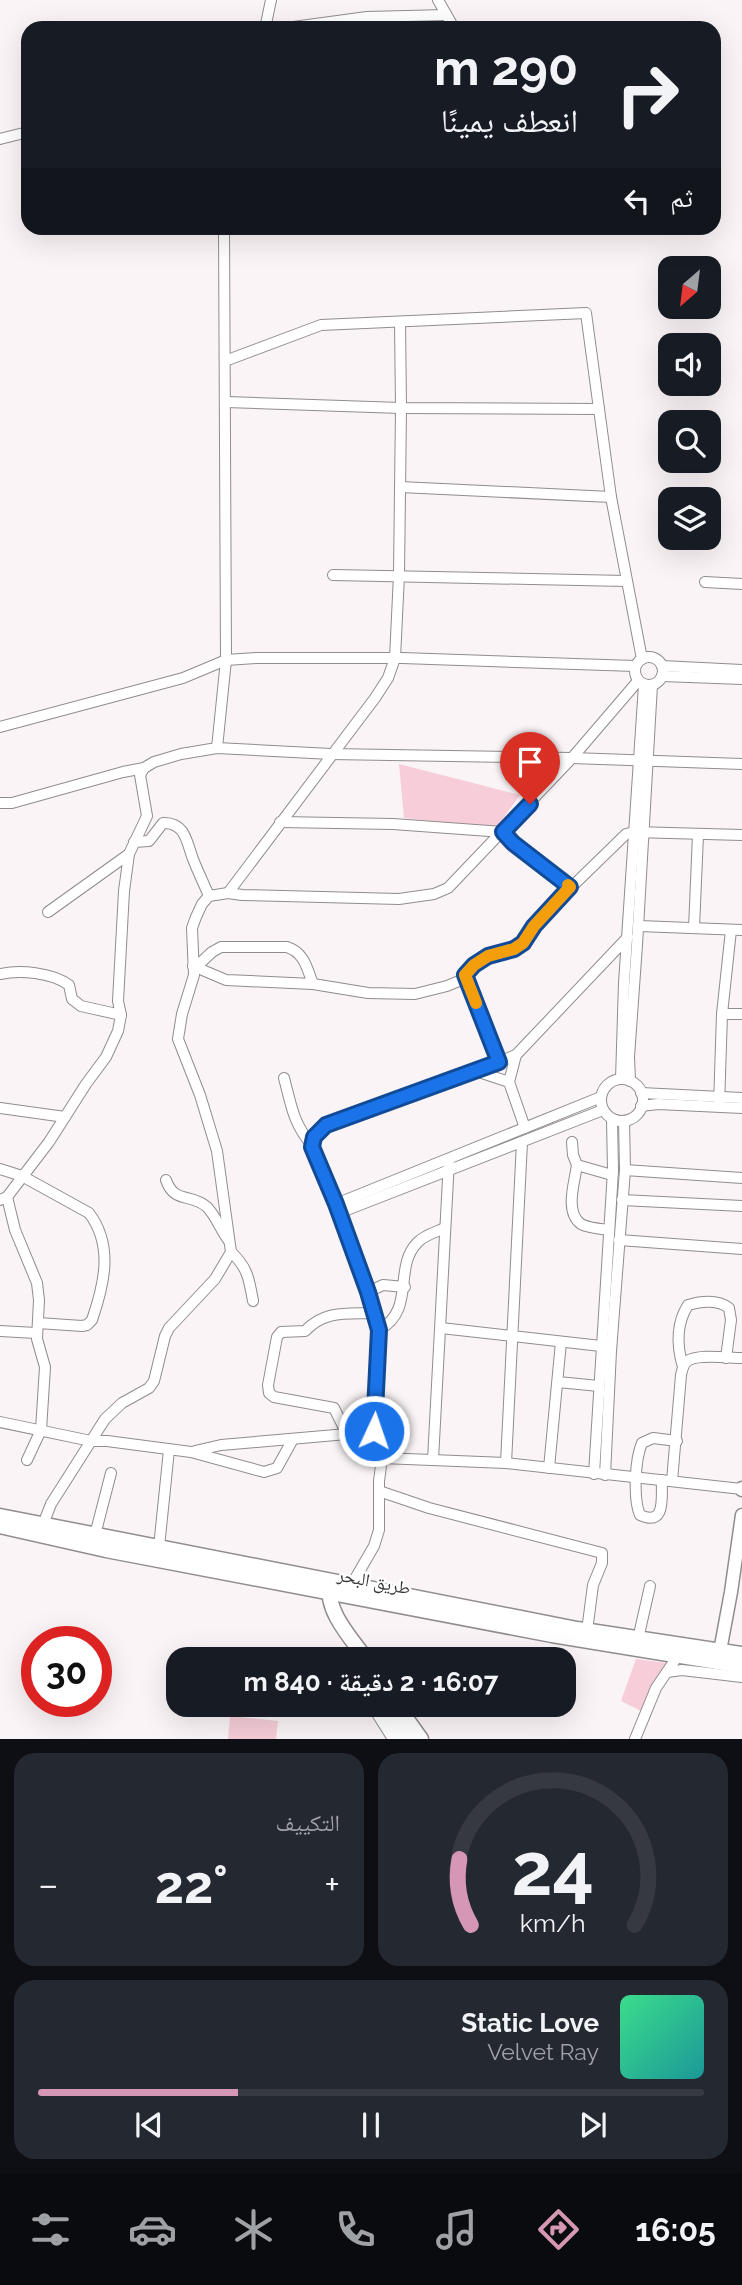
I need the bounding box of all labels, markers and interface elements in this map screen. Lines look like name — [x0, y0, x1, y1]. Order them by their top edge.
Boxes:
text: 290 m — [434, 39, 578, 96]
icon: right — [602, 49, 693, 140]
text: انعطف يمينًا — [441, 102, 578, 139]
icon: left — [618, 182, 656, 220]
text: ثم — [670, 183, 693, 213]
north arrow — [658, 256, 721, 318]
map controls — [658, 256, 721, 550]
button: sound — [658, 333, 721, 396]
button: search — [658, 410, 721, 473]
button: layers — [658, 487, 721, 550]
pin — [500, 732, 560, 804]
icon: arrive — [511, 743, 549, 781]
position arrow — [337, 1394, 411, 1468]
street label: طريق البحر — [334, 1563, 412, 1599]
speed limit sign: 30 — [21, 1626, 112, 1717]
text: 16:07 · 2 دقيقة · 840 m — [244, 1667, 498, 1697]
text: التكييف — [275, 1809, 340, 1836]
text: 24 — [512, 1828, 594, 1913]
text: 22° — [155, 1854, 228, 1915]
text: − — [38, 1862, 58, 1907]
text: + — [324, 1862, 340, 1907]
text: km/h — [520, 1908, 586, 1938]
text: Static Love — [461, 2008, 599, 2038]
text: Velvet Ray — [487, 2038, 599, 2065]
icon: previous — [130, 2106, 168, 2144]
icon: pause — [352, 2106, 390, 2144]
icon: next — [574, 2106, 612, 2144]
icon: filters — [26, 2205, 75, 2254]
icon: car — [128, 2205, 177, 2254]
icon: climate — [229, 2205, 278, 2254]
icon: phone — [331, 2205, 380, 2254]
icon: music — [432, 2205, 481, 2254]
icon: directions — [534, 2205, 583, 2254]
text: 16:05 — [635, 2211, 716, 2248]

